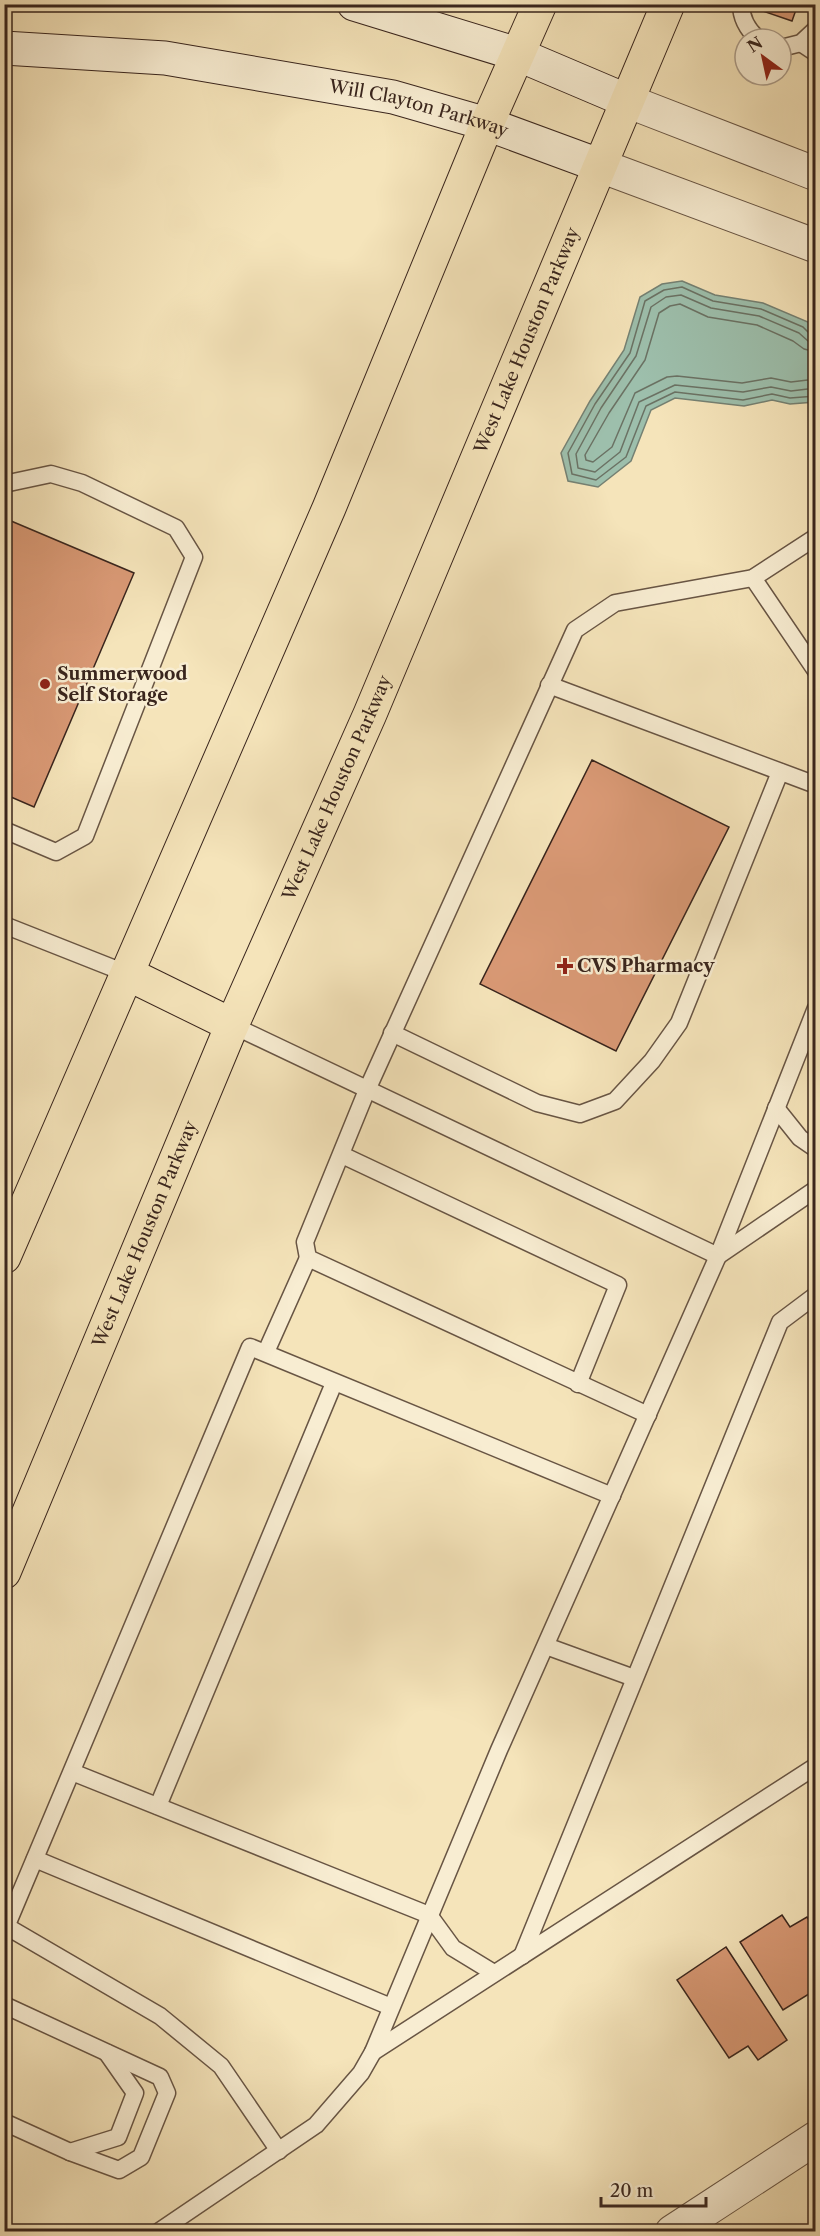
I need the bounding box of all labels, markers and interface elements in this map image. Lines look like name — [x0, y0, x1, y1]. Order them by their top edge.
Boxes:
north arrow — [733, 27, 793, 87]
text: N — [744, 32, 766, 57]
street label: Will Clayton Parkway — [326, 75, 512, 142]
street label: West Lake Houston Parkway — [469, 223, 584, 458]
place label: Summerwood Self Storage — [57, 663, 188, 706]
street label: West Lake Houston Parkway — [277, 671, 396, 905]
marker: Summerwood Self Storage — [38, 677, 52, 691]
place label: CVS Pharmacy — [577, 955, 715, 977]
marker: CVS Pharmacy — [558, 959, 572, 973]
street label: West Lake Houston Parkway — [87, 1117, 202, 1352]
scale bar — [601, 2170, 706, 2208]
text: 20 m — [610, 2180, 654, 2202]

